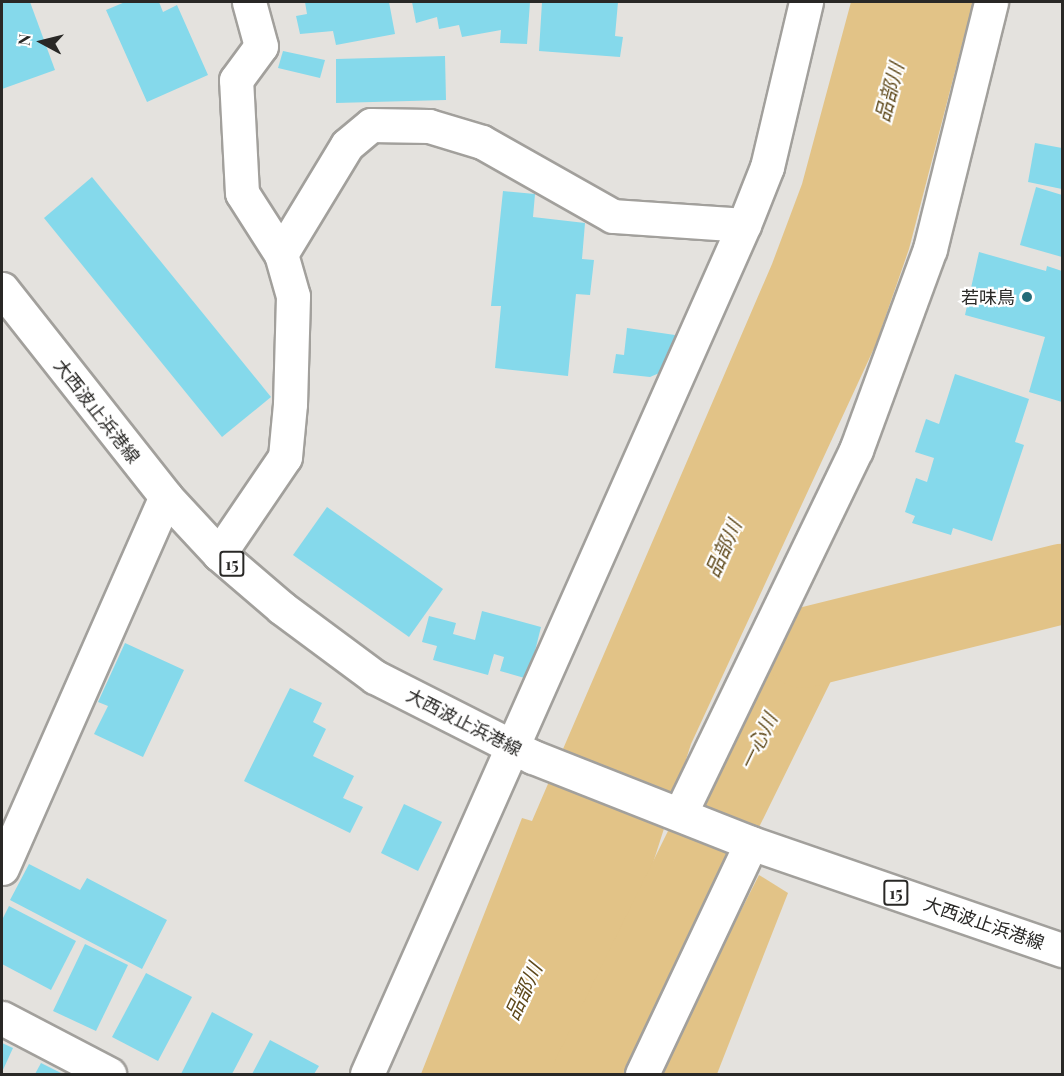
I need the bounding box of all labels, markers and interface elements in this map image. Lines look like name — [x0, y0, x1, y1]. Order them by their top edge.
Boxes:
north arrow — [12, 12, 72, 72]
text: N — [13, 33, 35, 47]
water label: 品部川 — [869, 60, 907, 124]
place label: 若味鳥 — [961, 286, 1015, 308]
marker: 若味鳥 — [1020, 290, 1034, 304]
street label: 大西波止浜港線 — [50, 355, 144, 467]
water label: 品部川 — [699, 516, 745, 580]
road number: 15 — [218, 551, 246, 577]
street label: 大西波止浜港線 — [403, 684, 525, 760]
water label: 一心川 — [733, 709, 781, 773]
road number: 15 — [882, 880, 910, 906]
street label: 大西波止浜港線 — [921, 892, 1047, 954]
water label: 品部川 — [498, 959, 546, 1023]

